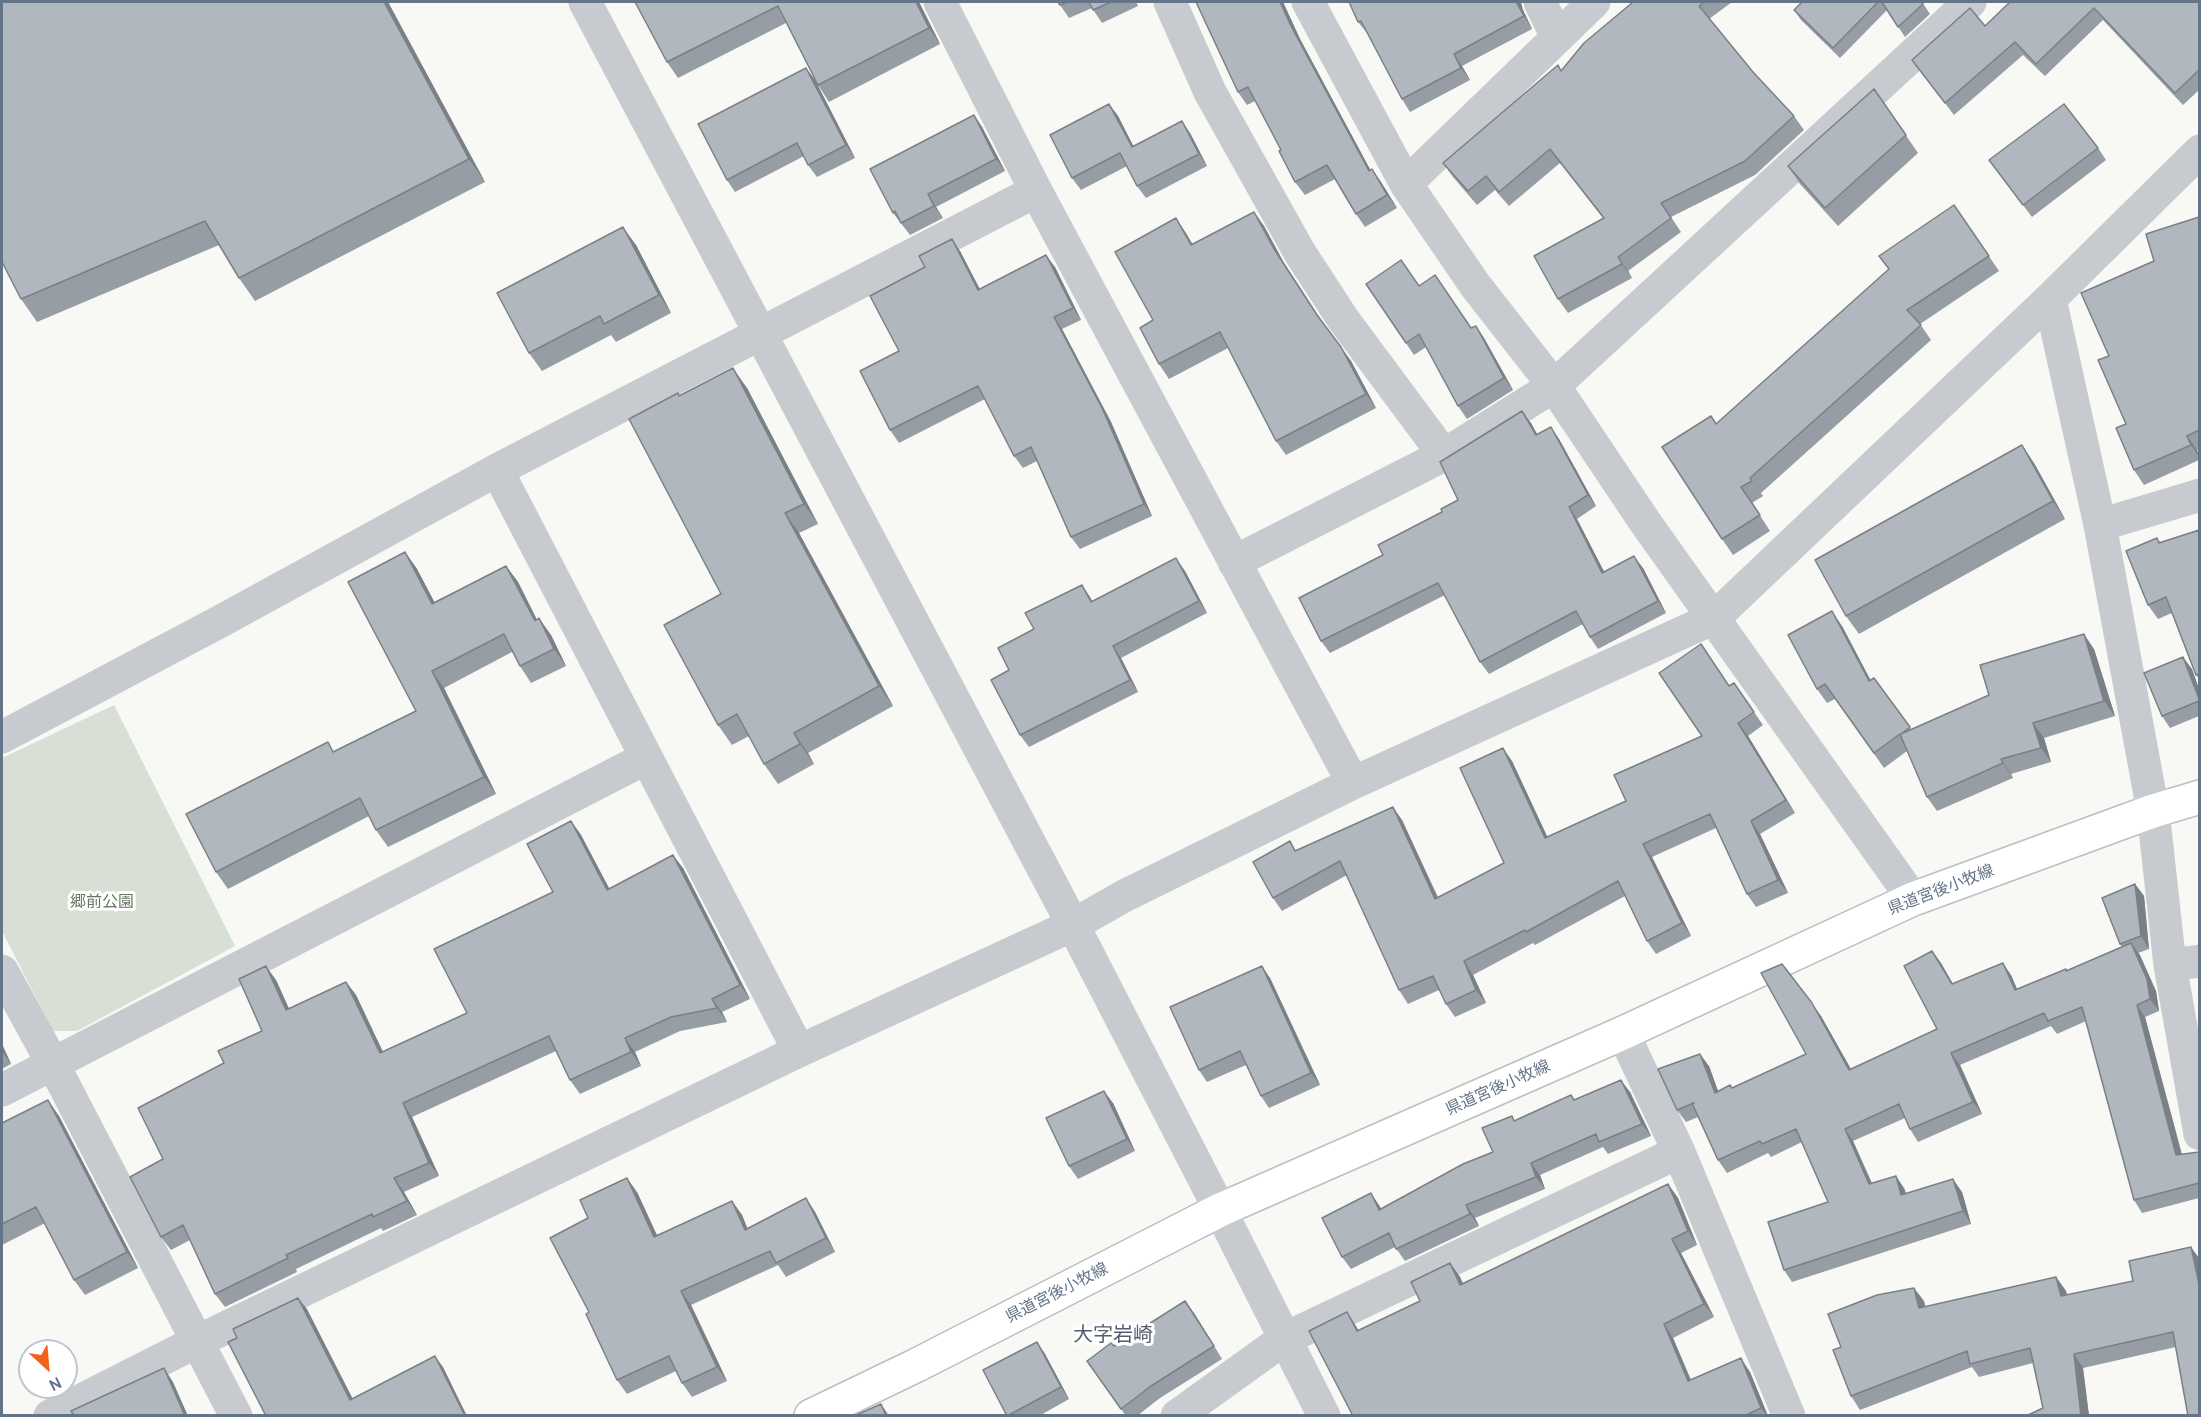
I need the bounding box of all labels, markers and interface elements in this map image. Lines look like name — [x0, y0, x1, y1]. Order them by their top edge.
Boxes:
street label: 県道宮後小牧線 — [1885, 861, 1997, 919]
park label: 郷前公園 — [70, 892, 134, 912]
street label: 県道宮後小牧線 — [1443, 1056, 1553, 1120]
street label: 県道宮後小牧線 — [1003, 1259, 1111, 1327]
district label: 大字岩崎 — [1073, 1323, 1153, 1347]
north arrow — [18, 1339, 78, 1399]
text: N — [46, 1373, 64, 1395]

